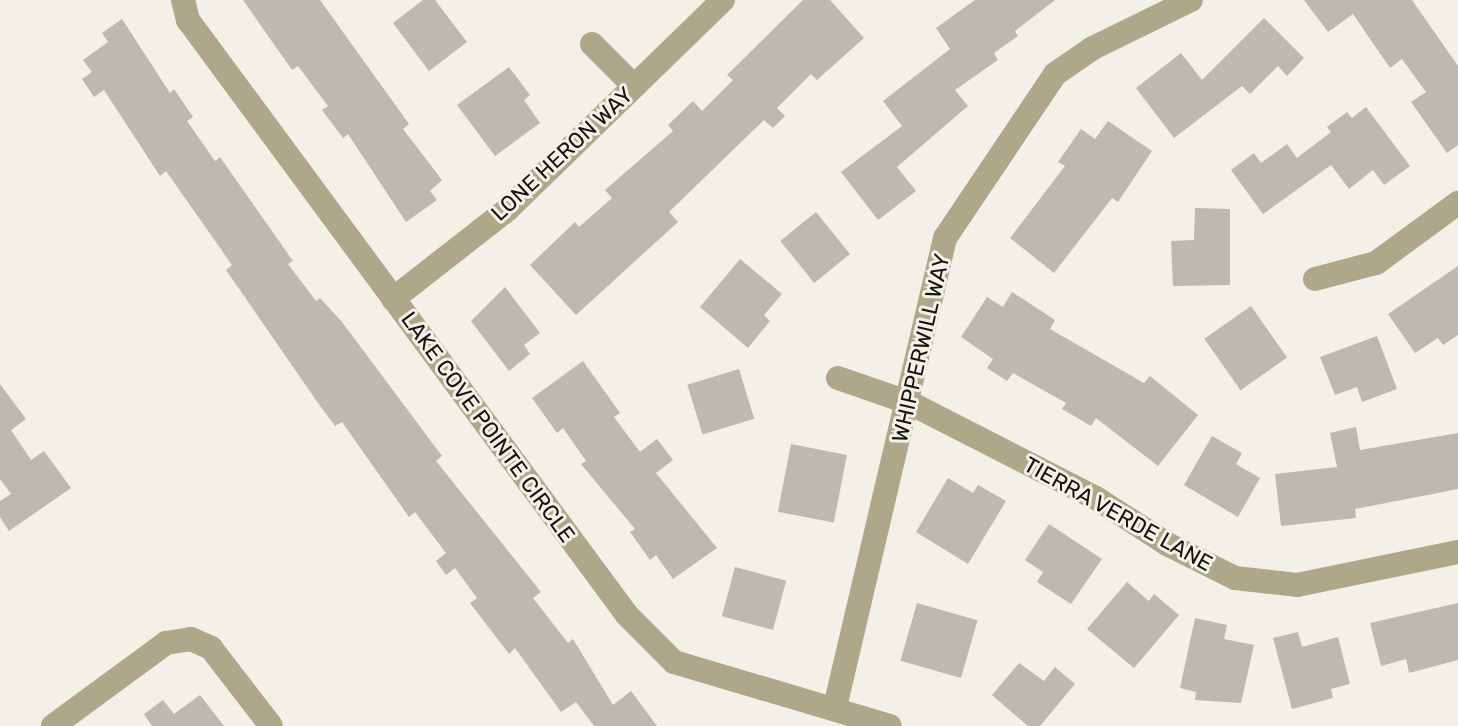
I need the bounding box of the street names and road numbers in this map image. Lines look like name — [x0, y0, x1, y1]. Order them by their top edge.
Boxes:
street label: LONE HERON WAY — [486, 81, 638, 227]
street label: WHIPPERWILL WAY — [886, 251, 956, 445]
street label: LAKE COVE POINTE CIRCLE — [395, 307, 581, 547]
street label: TIERRA VERDE LANE — [1019, 451, 1217, 577]

